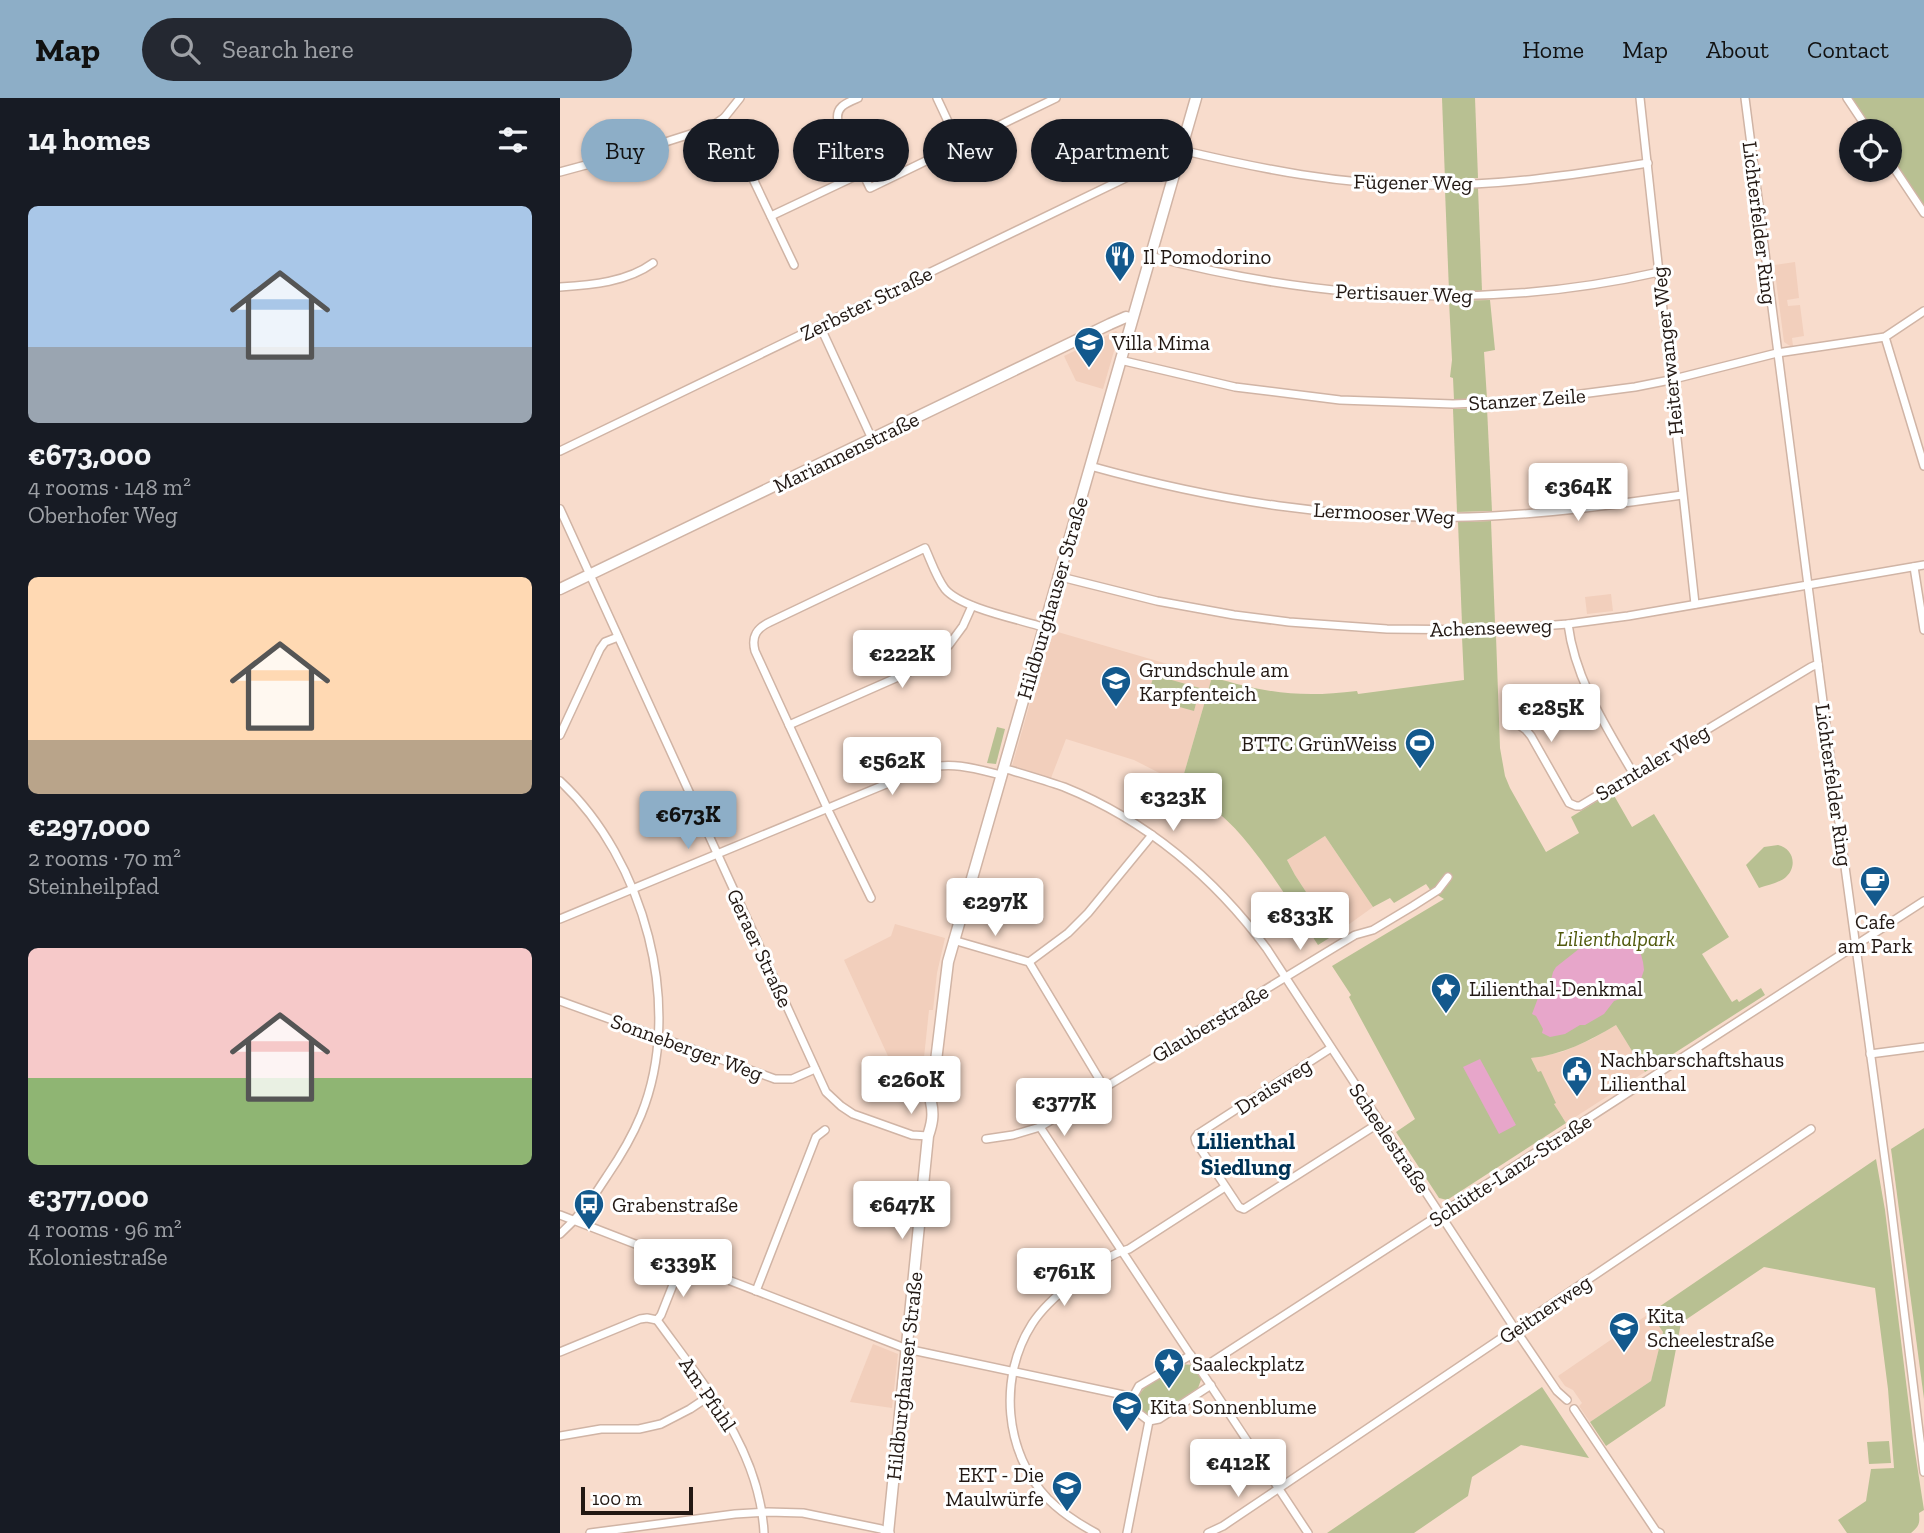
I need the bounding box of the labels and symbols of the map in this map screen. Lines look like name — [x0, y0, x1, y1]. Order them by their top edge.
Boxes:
street label: Lichterfelder Ring — [1738, 140, 1782, 307]
street label: Fügener Weg — [1353, 168, 1473, 196]
restaurant icon: Il Pomodorino — [1103, 239, 1137, 283]
place label: Il Pomodorino — [1143, 244, 1271, 269]
street label: Zerbster Straße — [796, 260, 936, 346]
street label: Heiterwanger Weg — [1646, 265, 1688, 437]
street label: Pertisauer Weg — [1335, 278, 1474, 308]
school or university icon: Villa Mima — [1072, 325, 1106, 369]
place label: Villa Mima — [1111, 330, 1210, 355]
street label: Stanzer Zeile — [1468, 382, 1587, 416]
street label: Mariannenstraße — [769, 406, 923, 498]
pin: €364K — [1529, 464, 1627, 523]
street label: Hildburghauser Straße — [1011, 494, 1093, 702]
street label: Lermooser Weg — [1313, 497, 1456, 529]
street label: Achenseeweg — [1429, 612, 1553, 642]
pin: €222K — [853, 630, 951, 690]
place label: Grundschule am Karpfenteich — [1139, 657, 1289, 706]
school or university icon: Grundschule am Karpfenteich — [1099, 664, 1133, 708]
pin: €285K — [1502, 684, 1600, 744]
street label: Lichterfelder Ring — [1810, 702, 1858, 869]
street label: Sarntaler Weg — [1591, 718, 1714, 806]
sports icon: BTTC GrünWeiss — [1403, 726, 1437, 770]
place label: BTTC GrünWeiss — [1241, 731, 1397, 756]
pin: €562K — [843, 738, 941, 797]
pin: €323K — [1124, 774, 1222, 833]
pin: €673K — [639, 792, 737, 851]
cafe icon: Cafe am Park — [1858, 864, 1892, 908]
pin: €297K — [946, 878, 1044, 938]
street label: Geraer Straße — [722, 885, 798, 1011]
pin: €833K — [1251, 892, 1349, 952]
place label: Cafe am Park — [1838, 909, 1912, 958]
park label: Lilienthalpark — [1557, 926, 1675, 951]
place icon: Lilienthal-Denkmal — [1429, 971, 1463, 1015]
place label: Lilienthal-Denkmal — [1469, 976, 1643, 1001]
street label: Glauberstraße — [1147, 978, 1273, 1068]
street label: Sonneberger Weg — [608, 1008, 767, 1086]
place label: Nachbarschaftshaus Lilienthal — [1600, 1047, 1784, 1096]
street label: Draisweg — [1230, 1052, 1316, 1120]
public building icon: Nachbarschaftshaus Lilienthal — [1560, 1054, 1594, 1098]
pin: €260K — [862, 1056, 960, 1116]
street label: Scheelestraße — [1344, 1078, 1436, 1198]
pin: €377K — [1015, 1079, 1113, 1138]
street label: Schütte-Lanz-Straße — [1424, 1108, 1596, 1232]
district label: Lilienthal Siedlung — [1197, 1127, 1296, 1181]
pin: €647K — [853, 1182, 951, 1241]
bus stop icon: Grabenstraße — [572, 1187, 606, 1231]
place label: Grabenstraße — [612, 1192, 738, 1217]
pin: €339K — [634, 1240, 732, 1299]
pin: €761K — [1015, 1248, 1113, 1308]
street label: Geitnerweg — [1494, 1269, 1596, 1349]
street label: Hildburghauser Straße — [881, 1270, 927, 1482]
place label: Kita Scheelestraße — [1647, 1303, 1774, 1352]
school or university icon: Kita Scheelestraße — [1607, 1310, 1641, 1354]
place icon: Saaleckplatz — [1152, 1346, 1186, 1390]
place label: Saaleckplatz — [1192, 1351, 1305, 1376]
street label: Am Pfuhl — [674, 1352, 742, 1436]
school or university icon: Kita Sonnenblume — [1110, 1389, 1144, 1433]
place label: Kita Sonnenblume — [1150, 1394, 1317, 1419]
pin: €412K — [1189, 1440, 1287, 1499]
place label: EKT - Die Maulwürfe — [945, 1462, 1044, 1511]
school or university icon: EKT - Die Maulwürfe — [1050, 1469, 1084, 1513]
scale bar — [581, 1484, 693, 1516]

